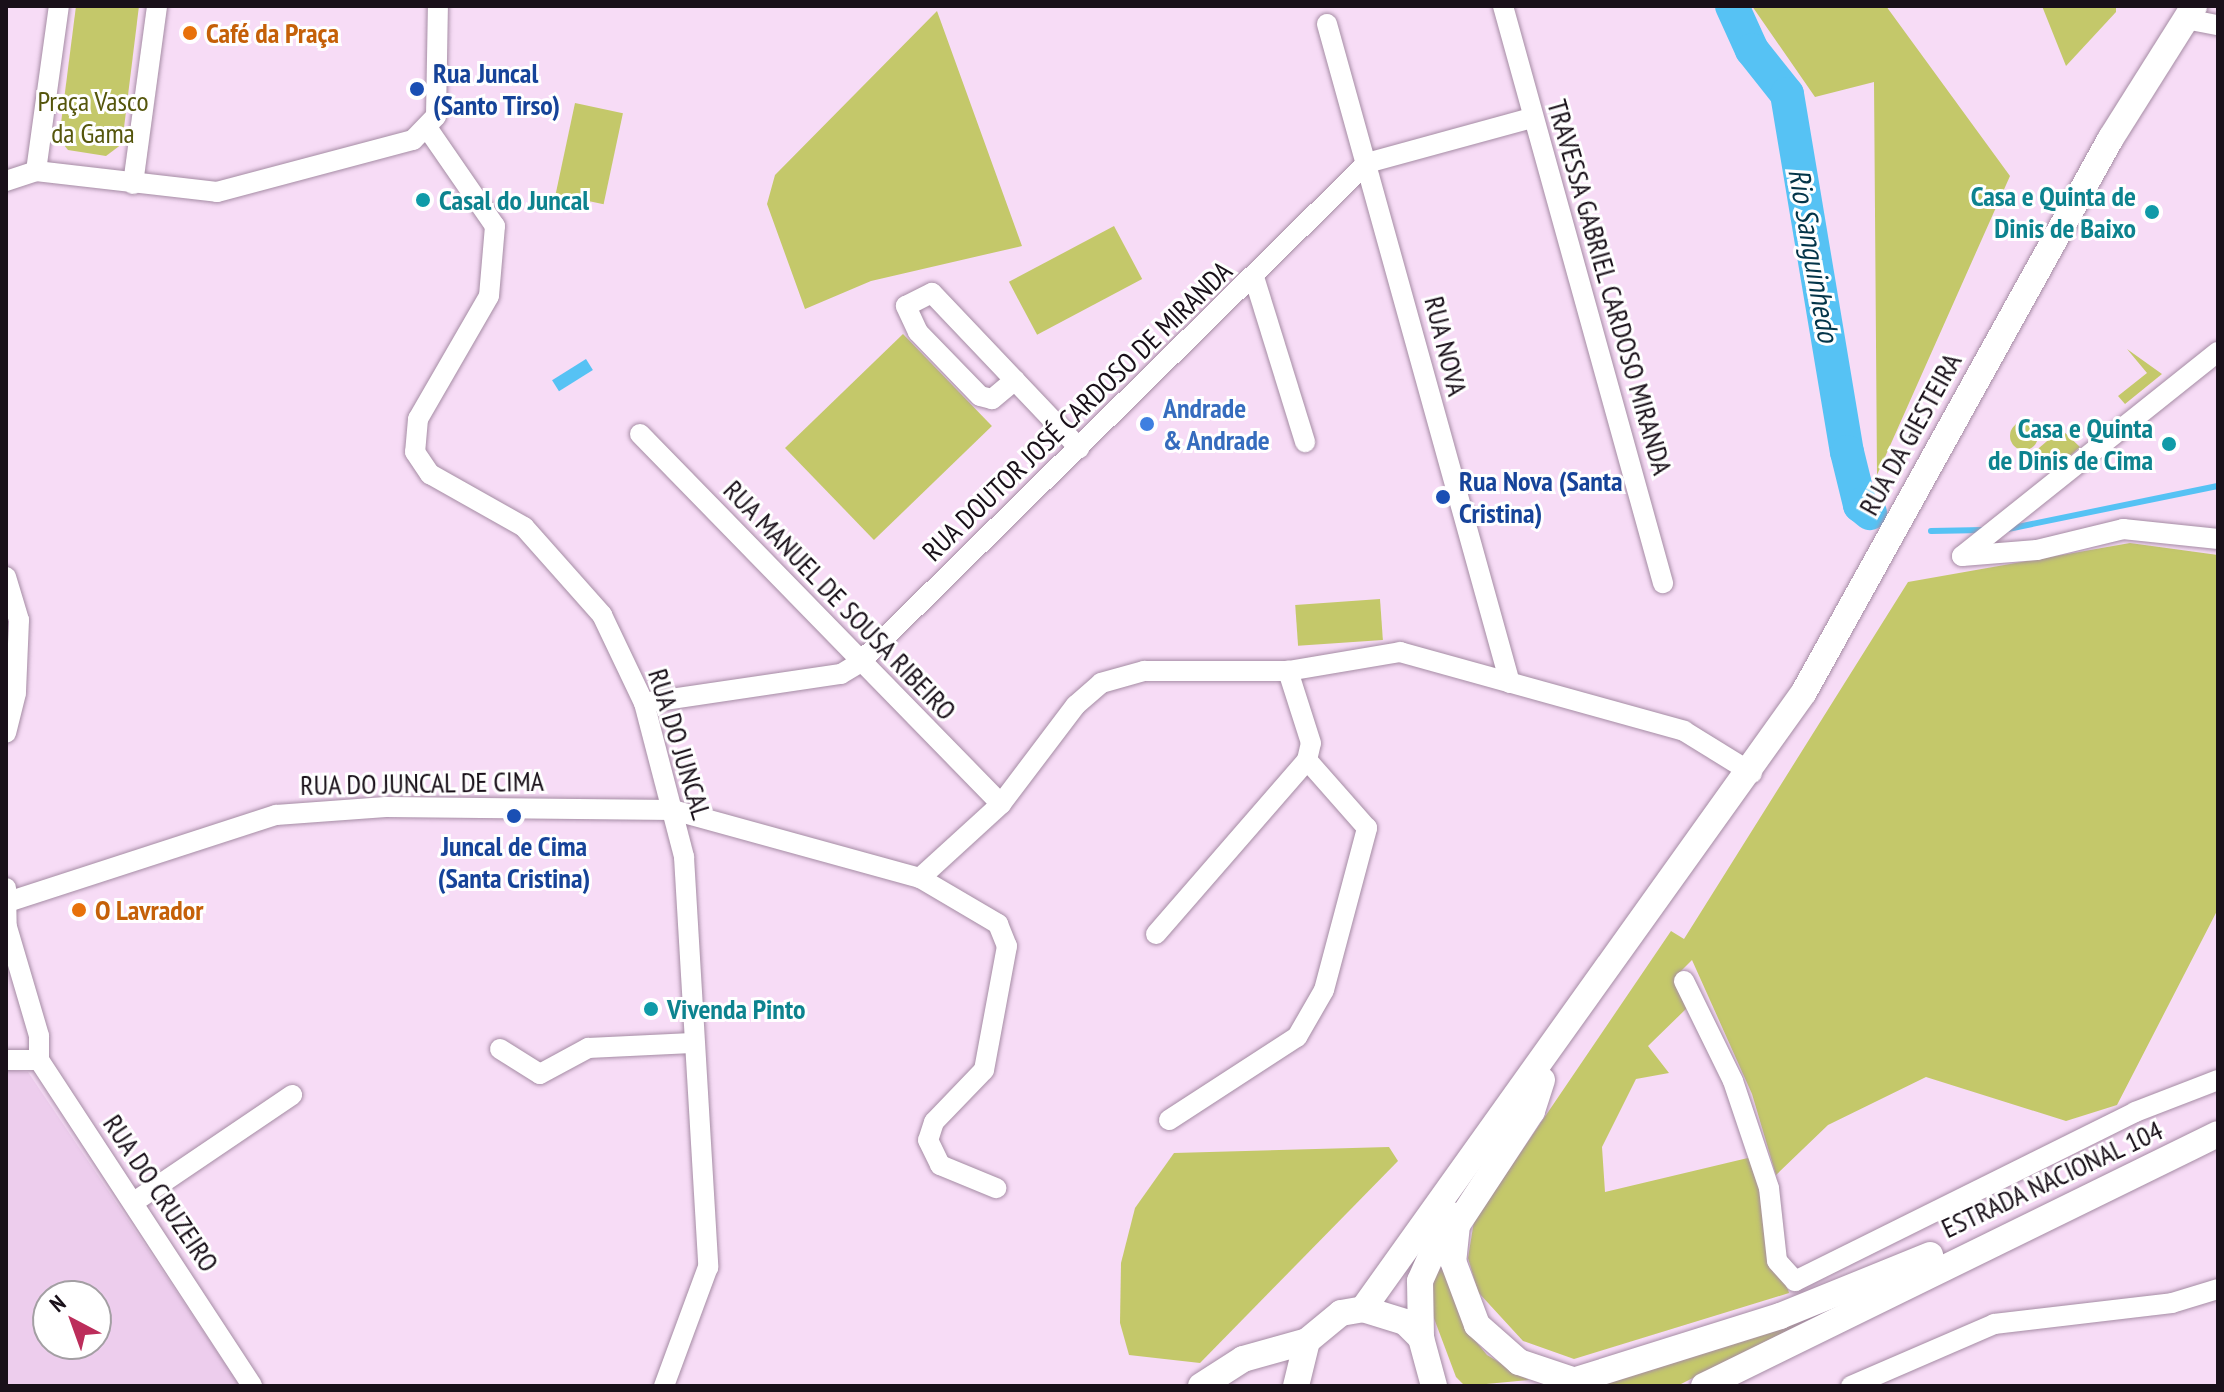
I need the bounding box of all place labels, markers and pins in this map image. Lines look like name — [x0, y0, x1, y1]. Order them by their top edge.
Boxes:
place label: Café da Praça — [206, 16, 339, 50]
marker: Café da Praça — [181, 24, 199, 42]
place label: Rua Juncal (Santo Tirso) — [433, 56, 561, 122]
marker: Rua Juncal (Santo Tirso) — [408, 80, 426, 98]
place label: Casa e Quinta de Dinis de Baixo — [1970, 179, 2136, 245]
place label: Casal do Juncal — [439, 183, 589, 217]
marker: Casal do Juncal — [414, 191, 432, 209]
marker: Casa e Quinta de Dinis de Baixo — [2143, 203, 2161, 221]
place label: Andrade & Andrade — [1163, 391, 1271, 457]
place label: Casa e Quinta de Dinis de Cima — [1988, 411, 2153, 477]
marker: Andrade & Andrade — [1138, 415, 1156, 433]
marker: Casa e Quinta de Dinis de Cima — [2160, 435, 2178, 453]
place label: Rua Nova (Santa Cristina) — [1459, 464, 1623, 530]
marker: Rua Nova (Santa Cristina) — [1434, 488, 1452, 506]
marker: Juncal de Cima (Santa Cristina) — [505, 807, 523, 825]
place label: Juncal de Cima (Santa Cristina) — [438, 829, 590, 895]
place label: O Lavrador — [95, 893, 204, 927]
marker: O Lavrador — [70, 901, 88, 919]
place label: Vivenda Pinto — [667, 992, 806, 1026]
marker: Vivenda Pinto — [642, 1000, 660, 1018]

